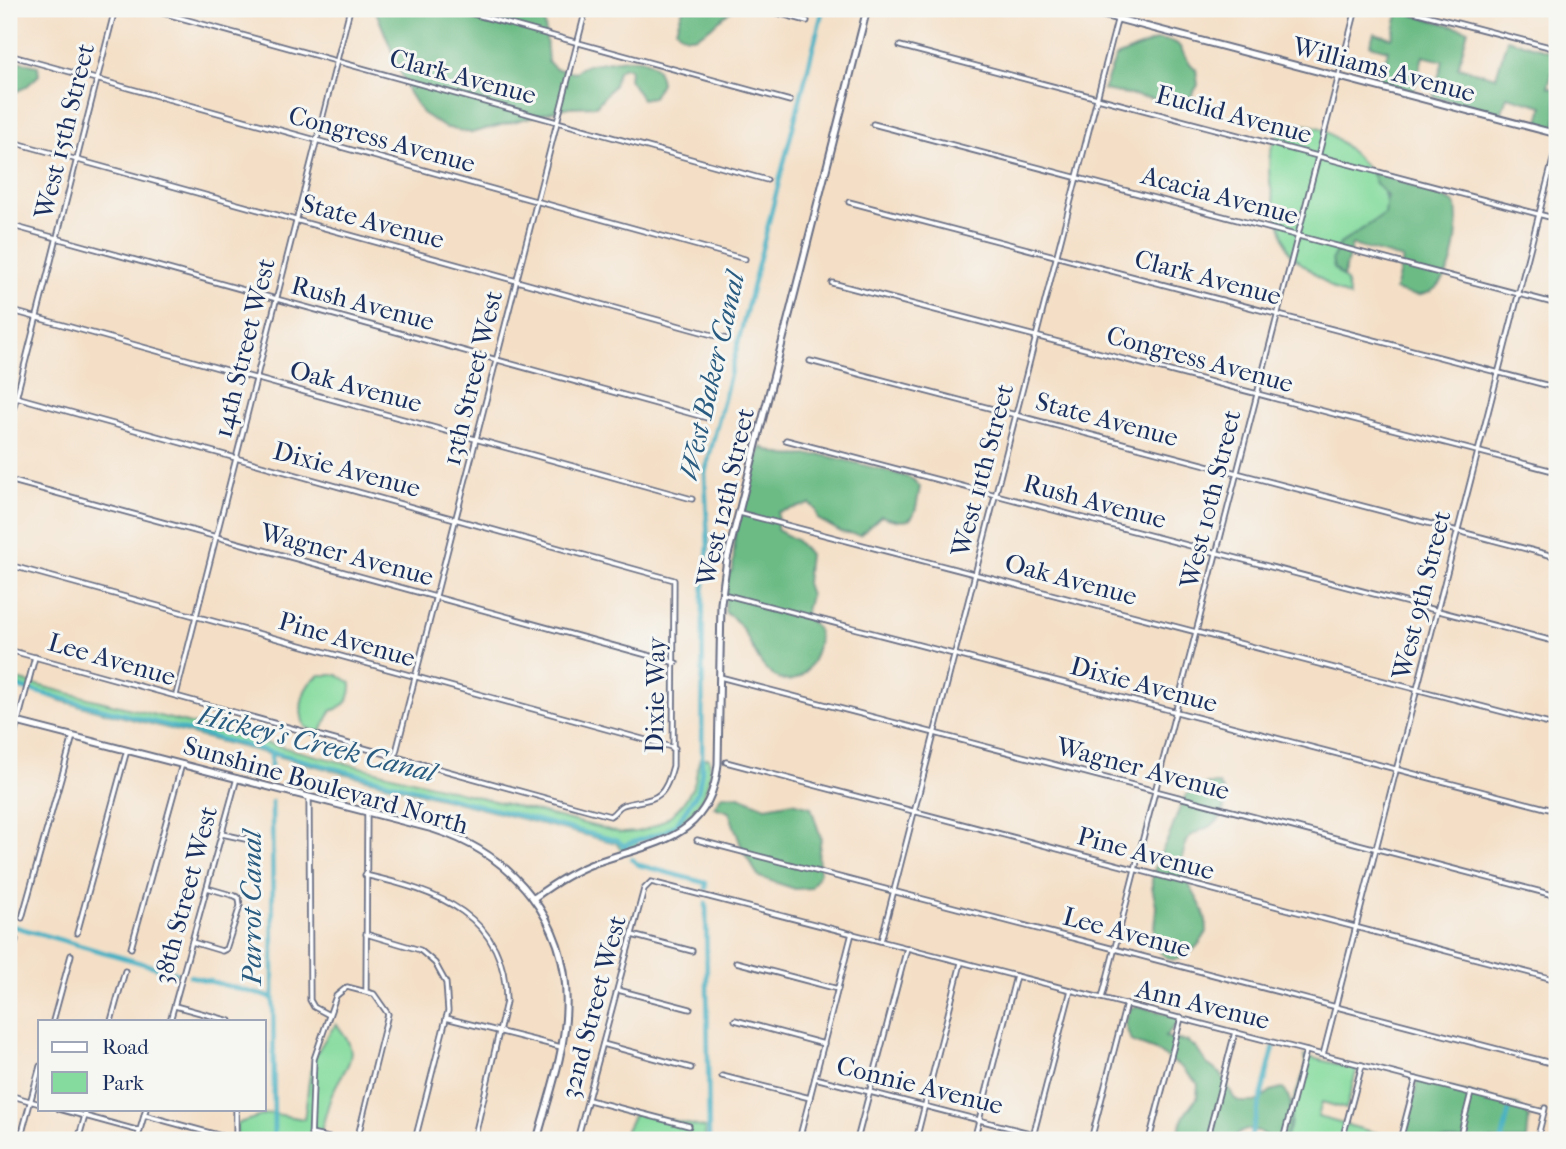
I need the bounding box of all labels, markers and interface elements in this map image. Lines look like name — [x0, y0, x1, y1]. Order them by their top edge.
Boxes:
street label: Williams Avenue — [1288, 30, 1479, 109]
street label: West 15th Street — [27, 40, 101, 223]
street label: Clark Avenue — [386, 42, 540, 111]
street label: Euclid Avenue — [1152, 79, 1315, 150]
street label: Congress Avenue — [285, 100, 479, 179]
street label: Acacia Avenue — [1137, 159, 1302, 231]
street label: State Avenue — [298, 188, 448, 255]
street label: Clark Avenue — [1131, 243, 1285, 312]
street label: 14th Street West — [207, 255, 282, 441]
water label: West Baker Canal — [672, 266, 752, 483]
street label: Rush Avenue — [288, 270, 438, 337]
street label: 13th Street West — [436, 287, 509, 469]
street label: Congress Avenue — [1103, 320, 1297, 399]
street label: Oak Avenue — [286, 354, 425, 419]
street label: West 11th Street — [944, 380, 1021, 561]
street label: State Avenue — [1032, 386, 1182, 453]
street label: West 12th Street — [690, 404, 761, 590]
street label: West 10th Street — [1173, 406, 1248, 592]
street label: Dixie Avenue — [270, 435, 424, 504]
street label: Rush Avenue — [1020, 468, 1170, 535]
street label: West 9th Street — [1385, 507, 1458, 684]
street label: Wagner Avenue — [256, 516, 437, 593]
street label: Oak Avenue — [1001, 547, 1140, 612]
street label: Pine Avenue — [275, 605, 419, 674]
street label: Lee Avenue — [45, 627, 179, 692]
street label: Dixie Way — [639, 635, 672, 753]
street label: Dixie Avenue — [1067, 650, 1221, 719]
water label: Hickey's Creek Canal — [194, 698, 442, 790]
street label: Sunshine Boulevard North — [180, 730, 472, 841]
street label: Wagner Avenue — [1052, 730, 1233, 807]
street label: 38th Street West — [147, 802, 224, 987]
street label: Pine Avenue — [1074, 820, 1218, 887]
water label: Parrot Canal — [235, 827, 268, 987]
street label: Lee Avenue — [1060, 901, 1194, 964]
street label: 32nd Street West — [554, 911, 633, 1102]
street label: Ann Avenue — [1132, 973, 1273, 1036]
legend — [38, 1020, 266, 1110]
text: Road — [102, 1035, 149, 1059]
street label: Connie Avenue — [833, 1050, 1006, 1121]
text: Park — [102, 1071, 144, 1095]

